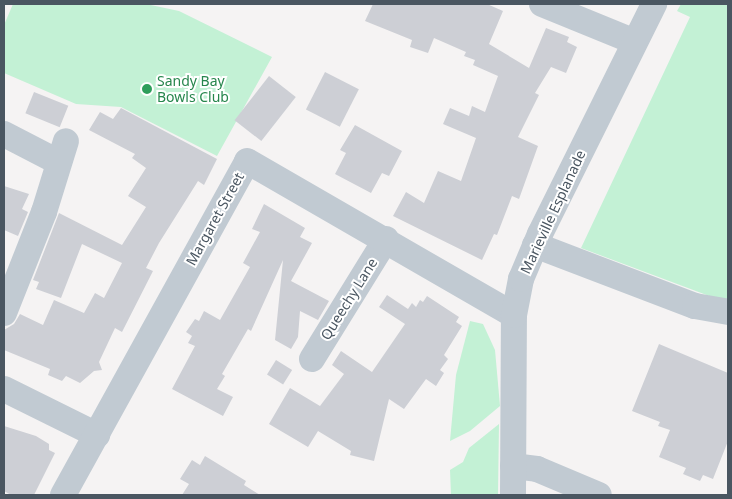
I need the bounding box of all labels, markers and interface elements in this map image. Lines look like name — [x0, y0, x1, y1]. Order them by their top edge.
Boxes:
place label: Sandy Bay Bowls Club — [157, 73, 229, 105]
marker: Sandy Bay Bowls Club — [141, 83, 153, 95]
street label: Marieville Esplanade — [517, 147, 589, 277]
street label: Margaret Street — [182, 170, 248, 268]
street label: Queechy Lane — [317, 255, 381, 343]

